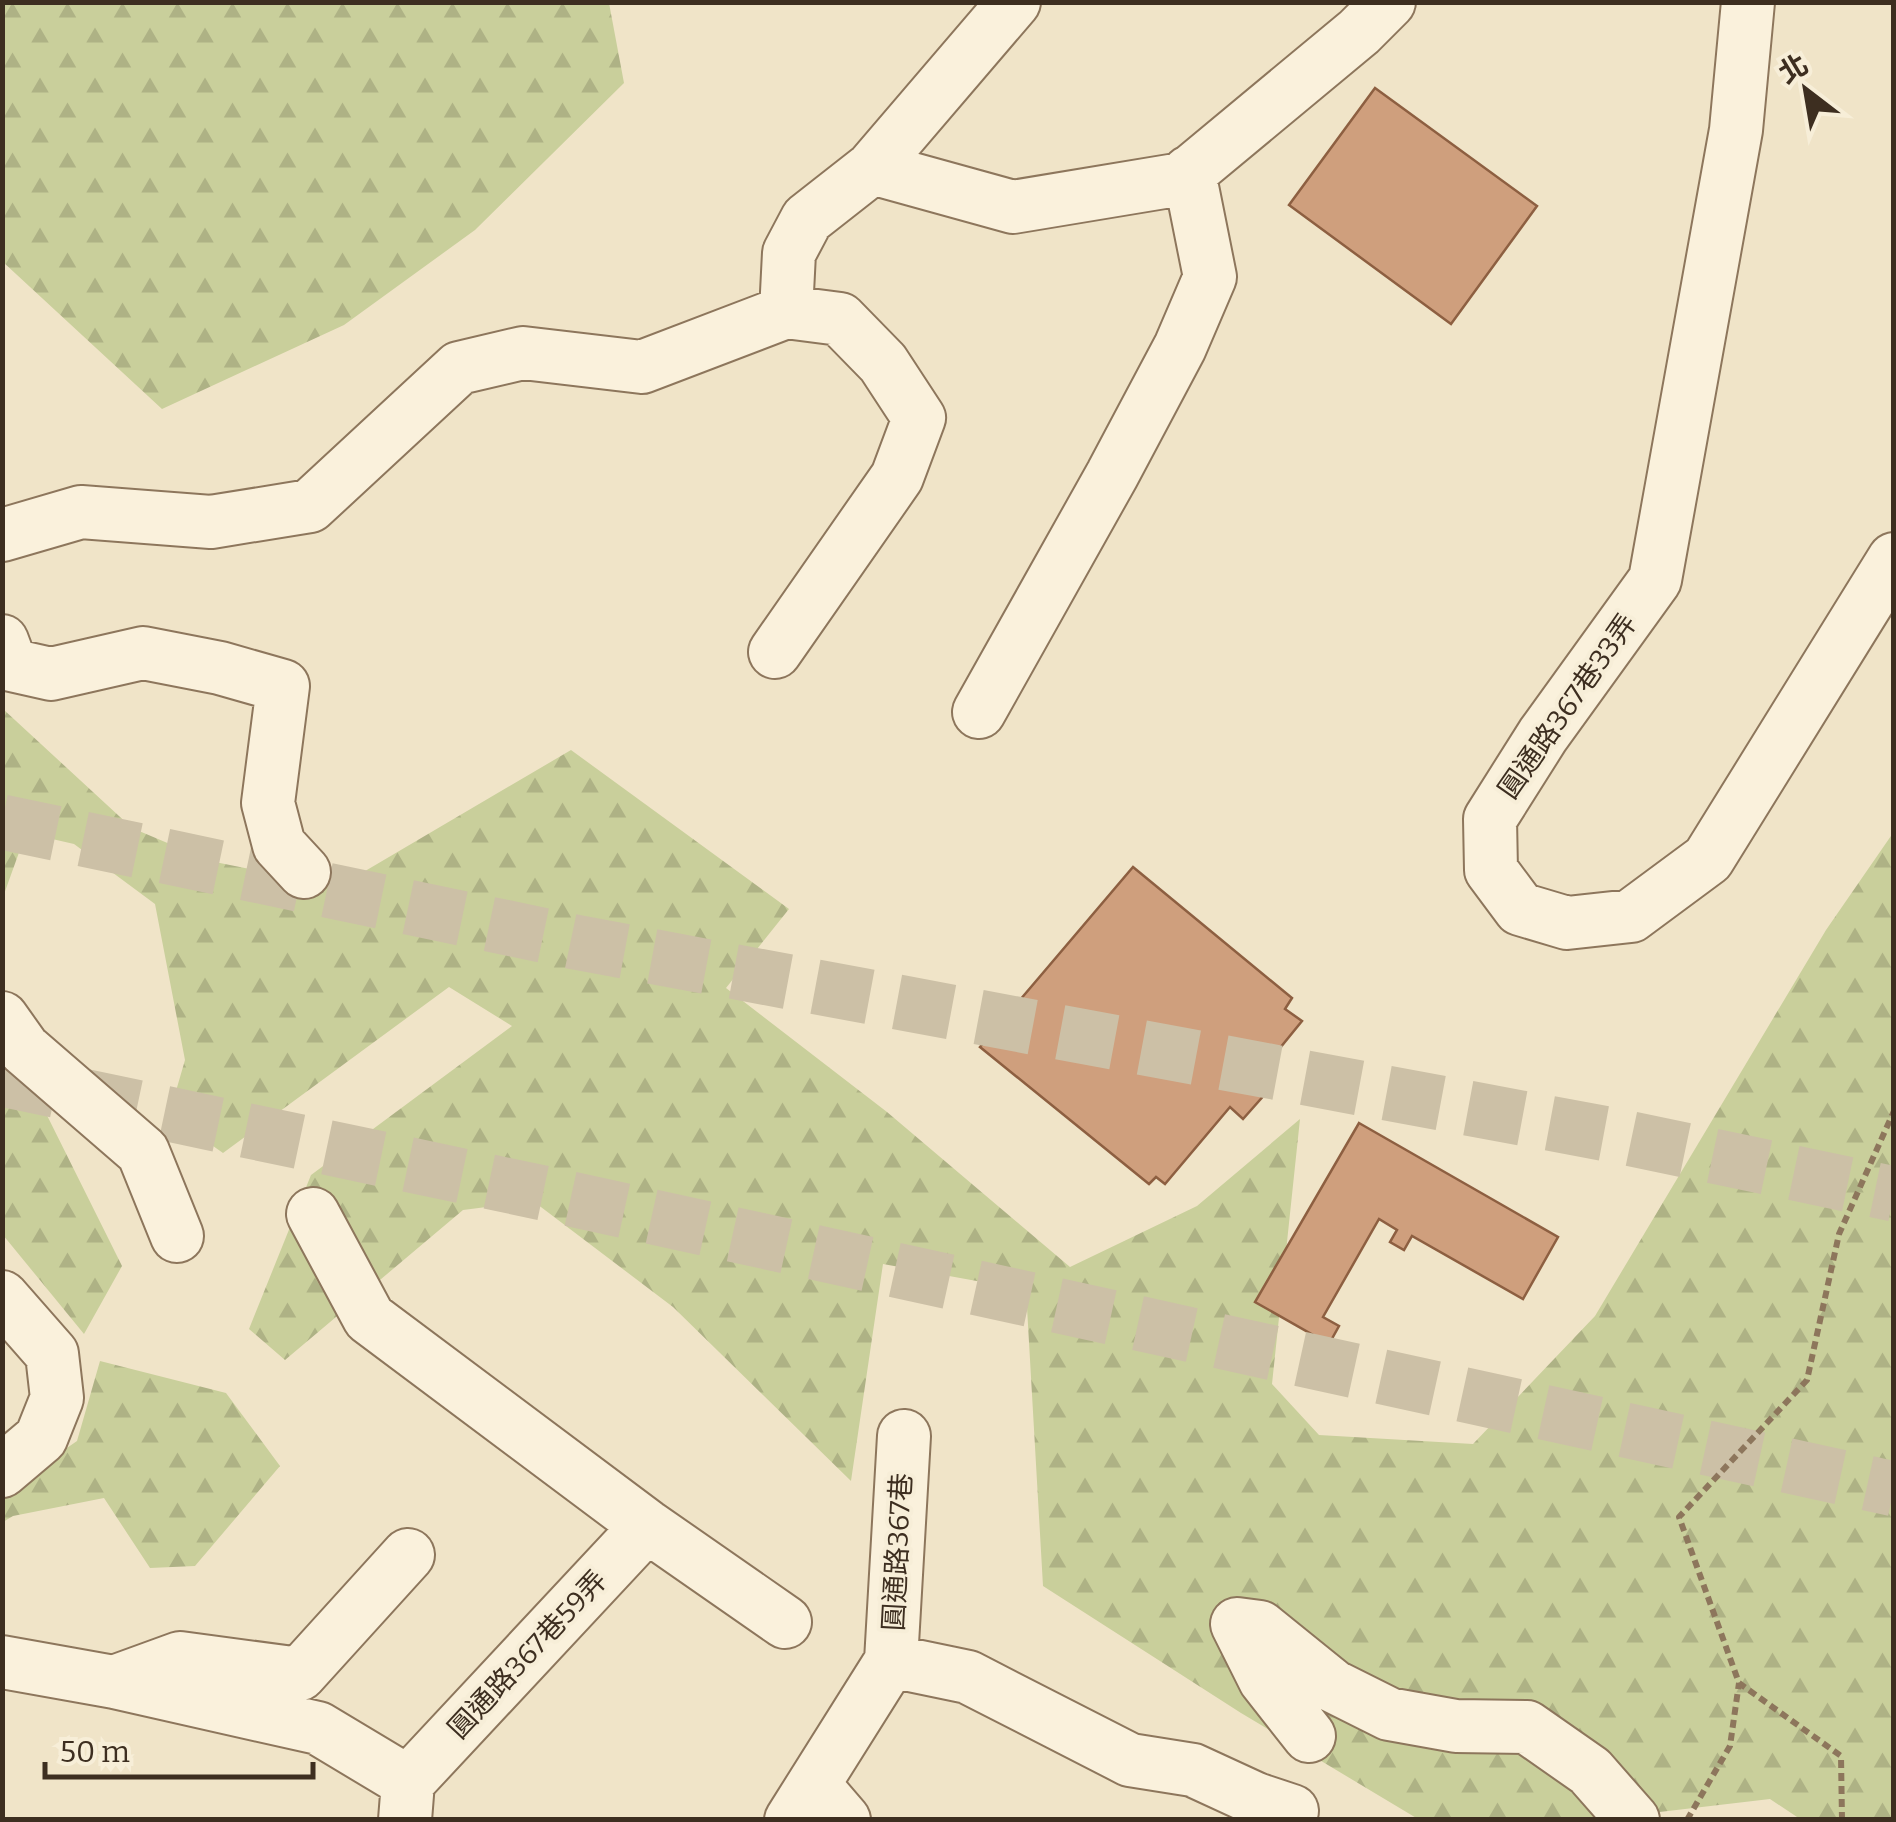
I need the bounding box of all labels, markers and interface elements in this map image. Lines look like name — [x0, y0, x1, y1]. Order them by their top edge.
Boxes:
north arrow — [1756, 40, 1856, 140]
text: 北 — [1773, 48, 1814, 90]
street label: 圓通路367巷33弄 — [1492, 608, 1643, 805]
street label: 圓通路367巷 — [877, 1472, 918, 1632]
street label: 圓通路367巷59弄 — [441, 1564, 613, 1745]
scale bar — [45, 1717, 312, 1779]
text: 50 m — [60, 1734, 130, 1770]

